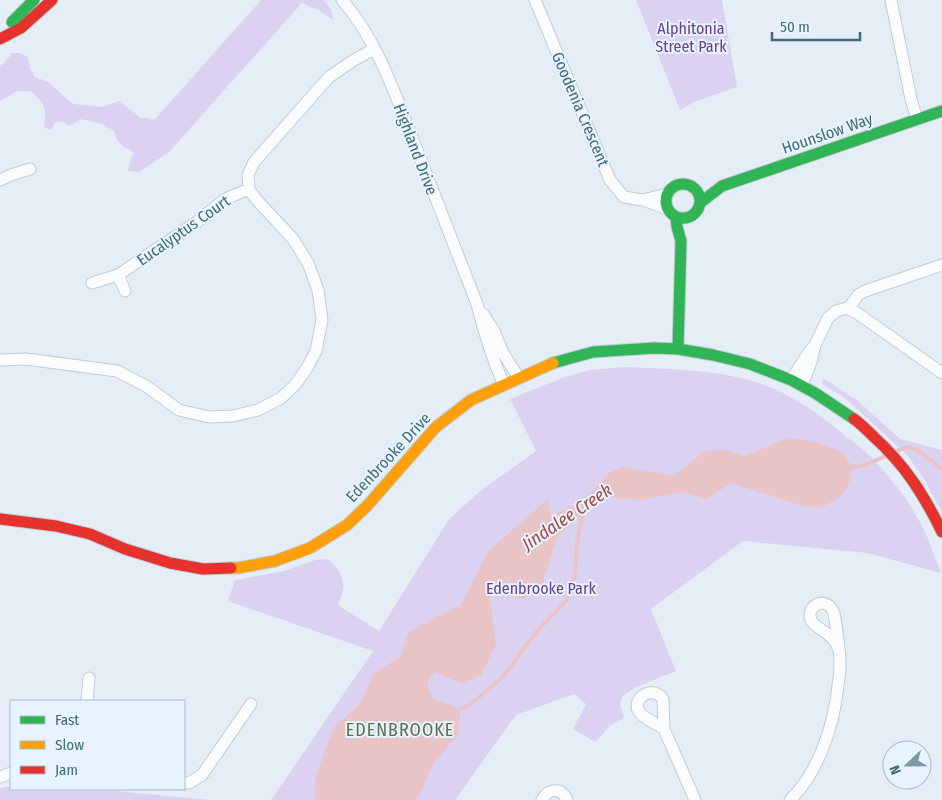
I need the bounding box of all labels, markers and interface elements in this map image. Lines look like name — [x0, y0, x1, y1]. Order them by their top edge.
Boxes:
scale bar — [772, 10, 860, 42]
text: 50 m — [780, 18, 810, 36]
park label: Alphitonia Street Park — [655, 19, 727, 56]
street label: Goodenia Crescent — [548, 49, 613, 170]
street label: Highland Drive — [389, 101, 442, 198]
street label: Hounslow Way — [779, 109, 876, 158]
street label: Eucalyptus Court — [133, 191, 234, 270]
street label: Edenbrooke Drive — [342, 409, 435, 506]
water label: Jindalee Creek — [517, 479, 616, 556]
park label: Edenbrooke Park — [486, 579, 597, 598]
legend — [10, 700, 185, 790]
text: Fast — [55, 711, 79, 729]
district label: EDENBROOKE — [346, 719, 454, 741]
text: Slow — [55, 736, 84, 754]
north arrow — [882, 740, 932, 790]
text: Jam — [55, 761, 78, 779]
text: N — [886, 763, 905, 777]

